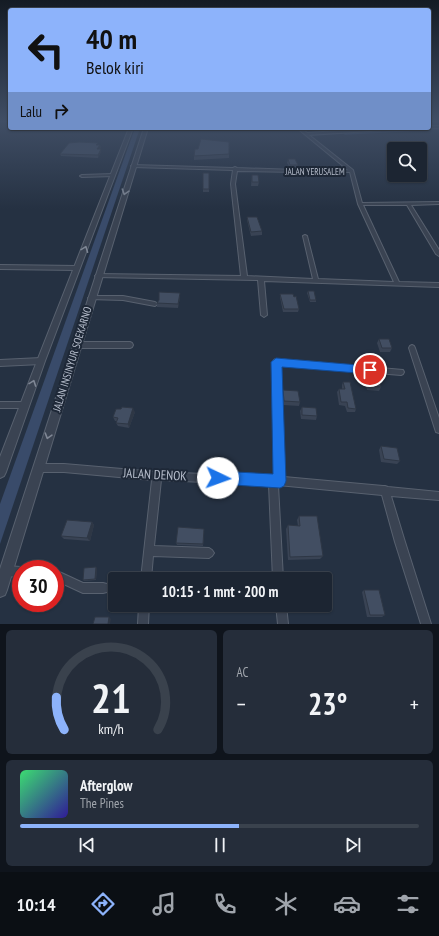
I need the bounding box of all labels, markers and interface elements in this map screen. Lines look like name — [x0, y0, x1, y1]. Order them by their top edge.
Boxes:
text: 40 m — [86, 20, 137, 57]
icon: left — [20, 24, 72, 76]
text: Belok kiri — [86, 56, 144, 79]
icon: right — [50, 100, 72, 122]
text: Lalu — [20, 102, 42, 121]
map controls — [387, 142, 427, 182]
button: search — [387, 142, 427, 182]
street label: JALAN YERUSALEM — [284, 166, 345, 177]
one-way arrow — [121, 188, 130, 195]
one-way arrow — [80, 245, 88, 252]
street label: JALAN INSINYUR SOEKARNO — [49, 305, 95, 414]
pin — [353, 353, 387, 387]
icon: arrive — [359, 359, 381, 381]
one-way arrow — [28, 380, 36, 387]
one-way arrow — [44, 432, 53, 439]
position arrow — [197, 457, 239, 499]
street label: JALAN DENOK — [122, 464, 188, 485]
speed limit sign: 30 — [12, 560, 64, 612]
text: 10:15 · 1 mnt · 200 m — [162, 582, 278, 601]
text: AC — [237, 664, 248, 681]
text: 21 — [91, 671, 131, 724]
text: 23° — [308, 684, 348, 723]
text: − — [237, 690, 246, 718]
text: + — [410, 690, 419, 718]
text: km/h — [99, 719, 124, 738]
text: Afterglow — [80, 776, 132, 795]
text: The Pines — [80, 795, 124, 812]
icon: previous — [76, 834, 98, 856]
icon: pause — [209, 834, 231, 856]
icon: next — [342, 834, 364, 856]
icon: directions — [89, 890, 117, 918]
icon: music — [150, 890, 178, 918]
icon: phone — [211, 890, 239, 918]
icon: climate — [272, 890, 300, 918]
icon: car — [333, 890, 361, 918]
icon: filters — [394, 890, 422, 918]
text: 10:14 — [17, 893, 56, 916]

